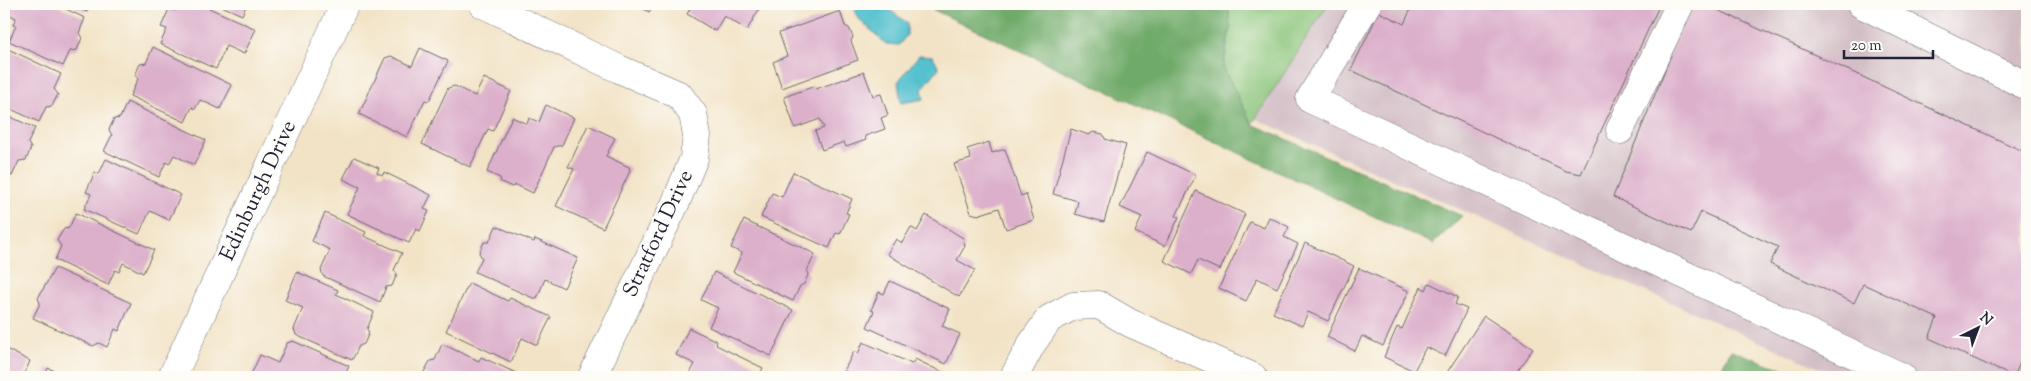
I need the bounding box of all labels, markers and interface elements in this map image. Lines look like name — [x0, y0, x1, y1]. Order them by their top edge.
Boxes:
scale bar — [1844, 28, 1932, 60]
text: 20 m — [1851, 36, 1882, 57]
street label: Edinburgh Drive — [213, 116, 305, 266]
street label: Stratford Drive — [616, 165, 702, 303]
north arrow — [1954, 304, 2004, 354]
text: N — [1975, 309, 1996, 331]

